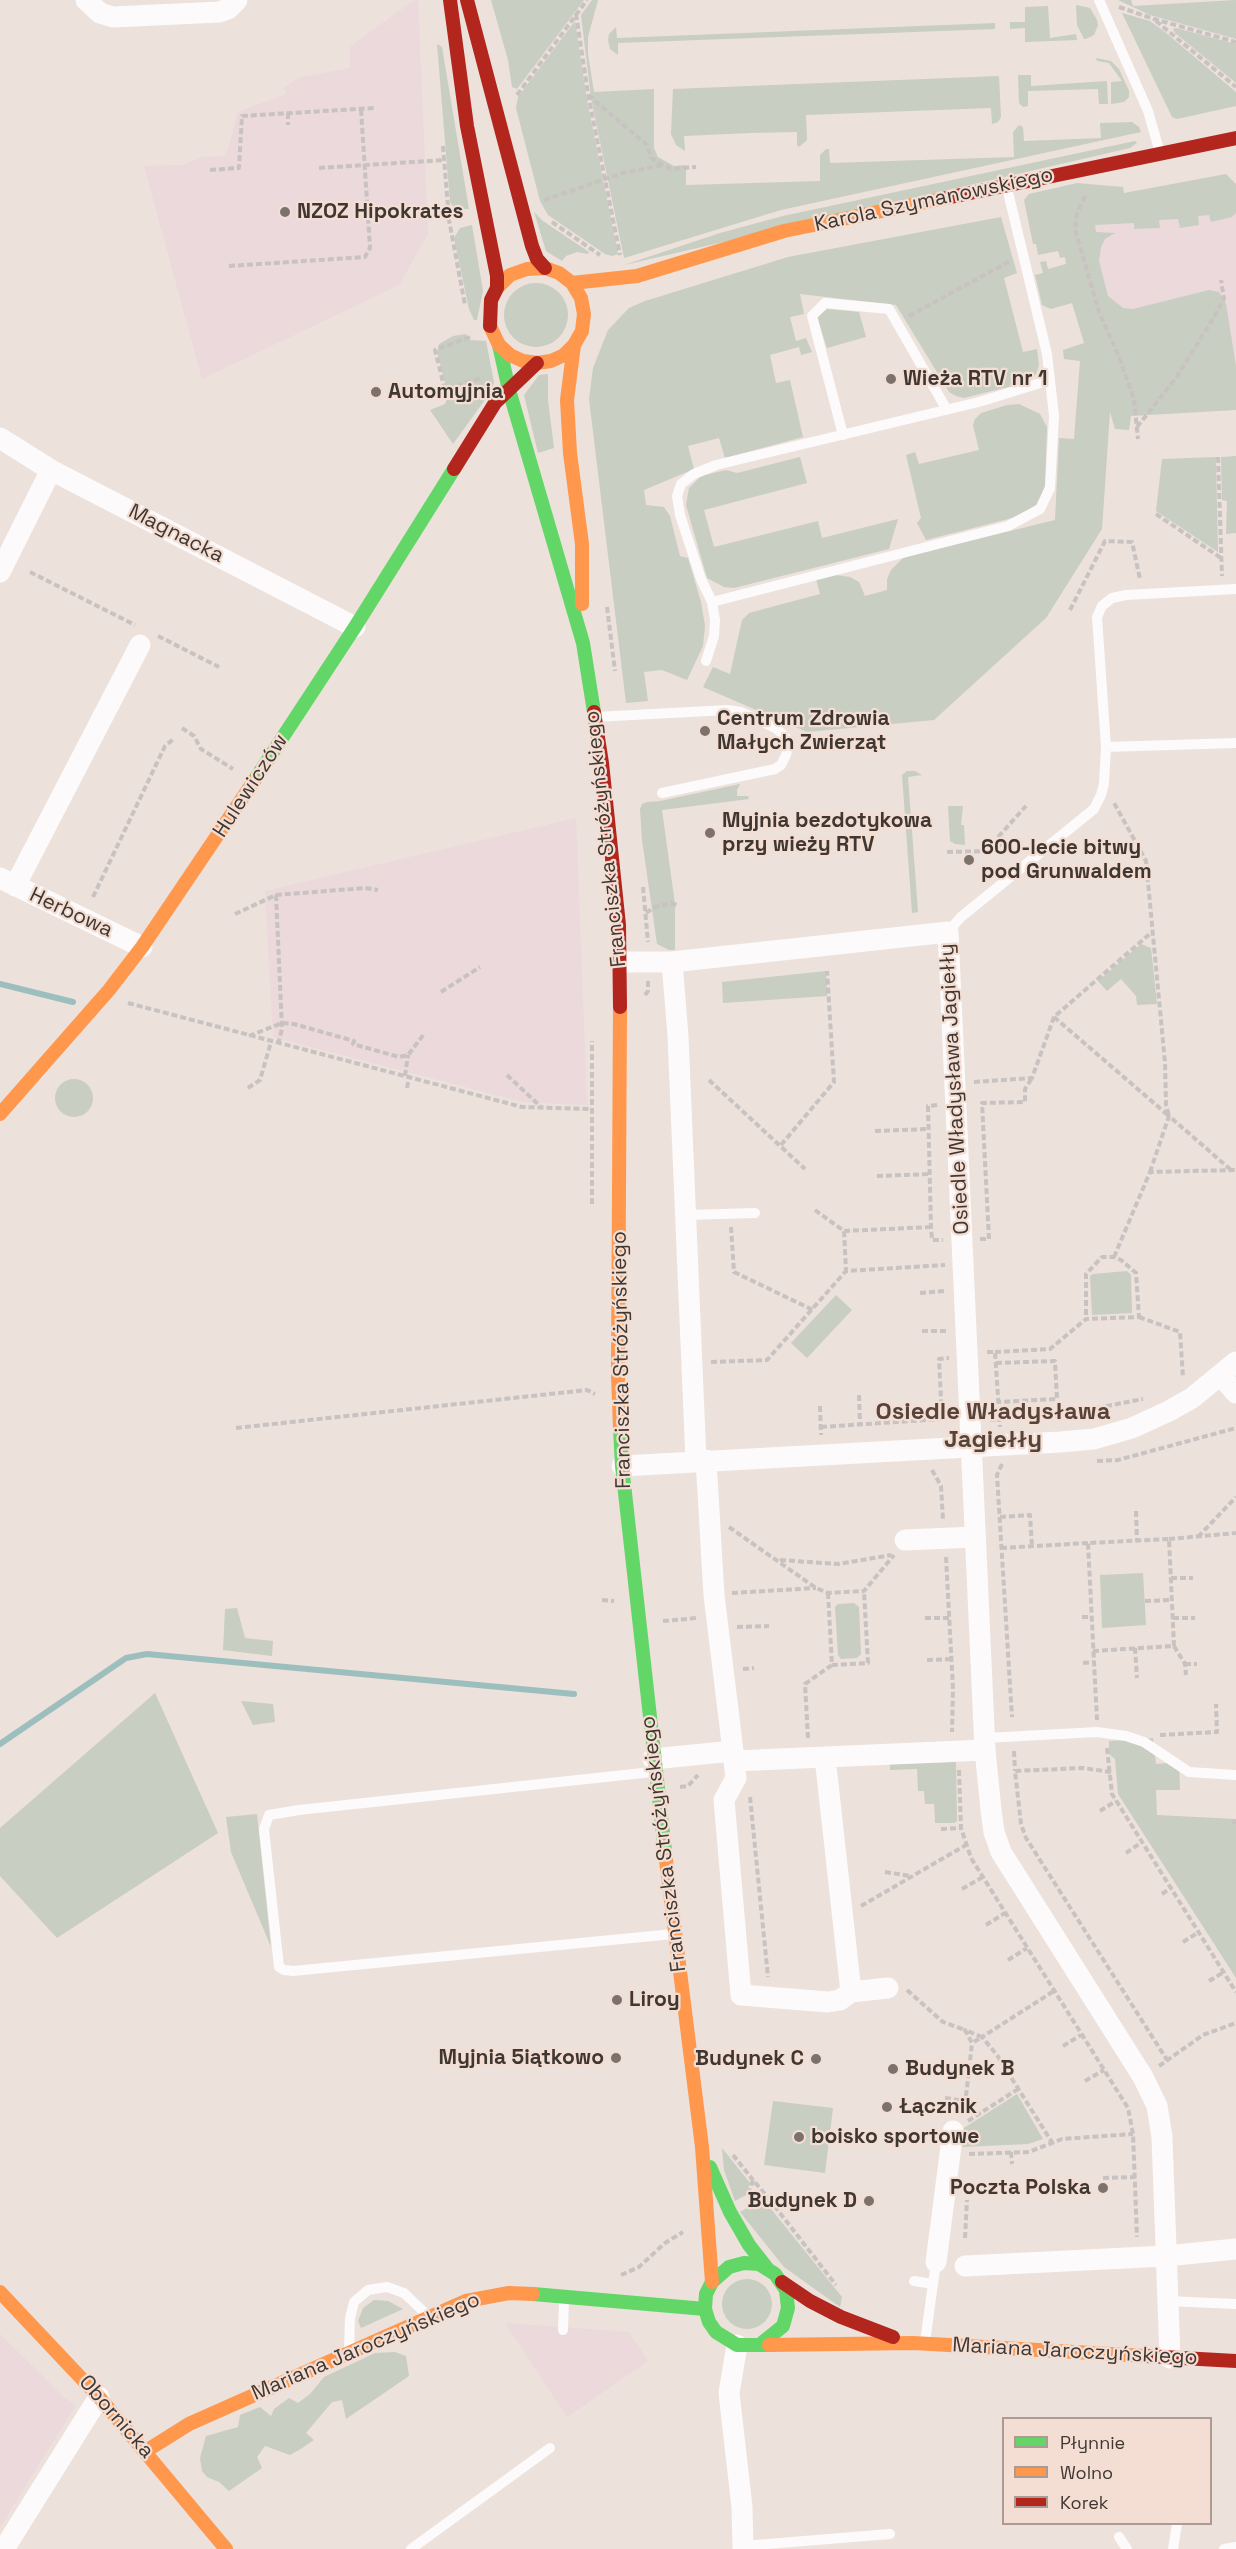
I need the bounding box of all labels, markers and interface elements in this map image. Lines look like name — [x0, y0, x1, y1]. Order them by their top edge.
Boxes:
street label: Karola Szymanowskiego — [812, 162, 1056, 238]
place label: NZOZ Hipokrates — [297, 199, 464, 225]
marker: NZOZ Hipokrates — [278, 205, 292, 219]
place label: Wieża RTV nr 1 — [903, 366, 1048, 392]
marker: Wieża RTV nr 1 — [884, 372, 898, 386]
place label: Automyjnia — [388, 379, 503, 405]
marker: Automyjnia — [369, 385, 383, 399]
street label: Magnacka — [124, 499, 228, 569]
place label: Centrum Zdrowia Małych Zwierząt — [717, 706, 890, 756]
street label: Franciszka Stróżyńskiego — [580, 709, 632, 969]
marker: Centrum Zdrowia Małych Zwierząt — [698, 724, 712, 738]
street label: Hulewiczów — [208, 730, 294, 842]
place label: Myjnia bezdotykowa przy wieży RTV — [722, 808, 932, 858]
marker: Myjnia bezdotykowa przy wieży RTV — [703, 826, 717, 840]
place label: 600-lecie bitwy pod Grunwaldem — [981, 835, 1152, 885]
marker: 600-lecie bitwy pod Grunwaldem — [962, 853, 976, 867]
street label: Herbowa — [25, 883, 117, 943]
street label: Osiedle Władysława Jagiełły — [935, 943, 975, 1235]
street label: Franciszka Stróżyńskiego — [607, 1231, 637, 1489]
district label: Osiedle Władysława Jagiełły — [875, 1398, 1111, 1454]
street label: Franciszka Stróżyńskiego — [636, 1715, 692, 1973]
place label: Liroy — [629, 1987, 680, 2013]
marker: Liroy — [610, 1993, 624, 2007]
place label: Myjnia 5iątkowo — [438, 2045, 604, 2071]
place label: Budynek C — [695, 2046, 804, 2072]
marker: Myjnia 5iątkowo — [609, 2051, 623, 2065]
marker: Budynek C — [809, 2052, 823, 2066]
place label: Budynek B — [905, 2056, 1014, 2082]
marker: Budynek B — [886, 2062, 900, 2076]
place label: Łącznik — [899, 2094, 977, 2120]
marker: Łącznik — [880, 2100, 894, 2114]
place label: boisko sportowe — [811, 2124, 979, 2150]
marker: boisko sportowe — [792, 2130, 806, 2144]
place label: Poczta Polska — [950, 2175, 1091, 2201]
marker: Poczta Polska — [1096, 2181, 1110, 2195]
place label: Budynek D — [748, 2188, 857, 2214]
marker: Budynek D — [862, 2194, 876, 2208]
street label: Mariana Jaroczyńskiego — [248, 2287, 484, 2407]
street label: Mariana Jaroczyńskiego — [952, 2333, 1198, 2371]
street label: Obornicka — [73, 2370, 159, 2464]
legend — [1002, 2417, 1212, 2525]
text: Płynnie — [1060, 2431, 1125, 2454]
text: Wolno — [1060, 2461, 1113, 2484]
text: Korek — [1060, 2491, 1109, 2514]

